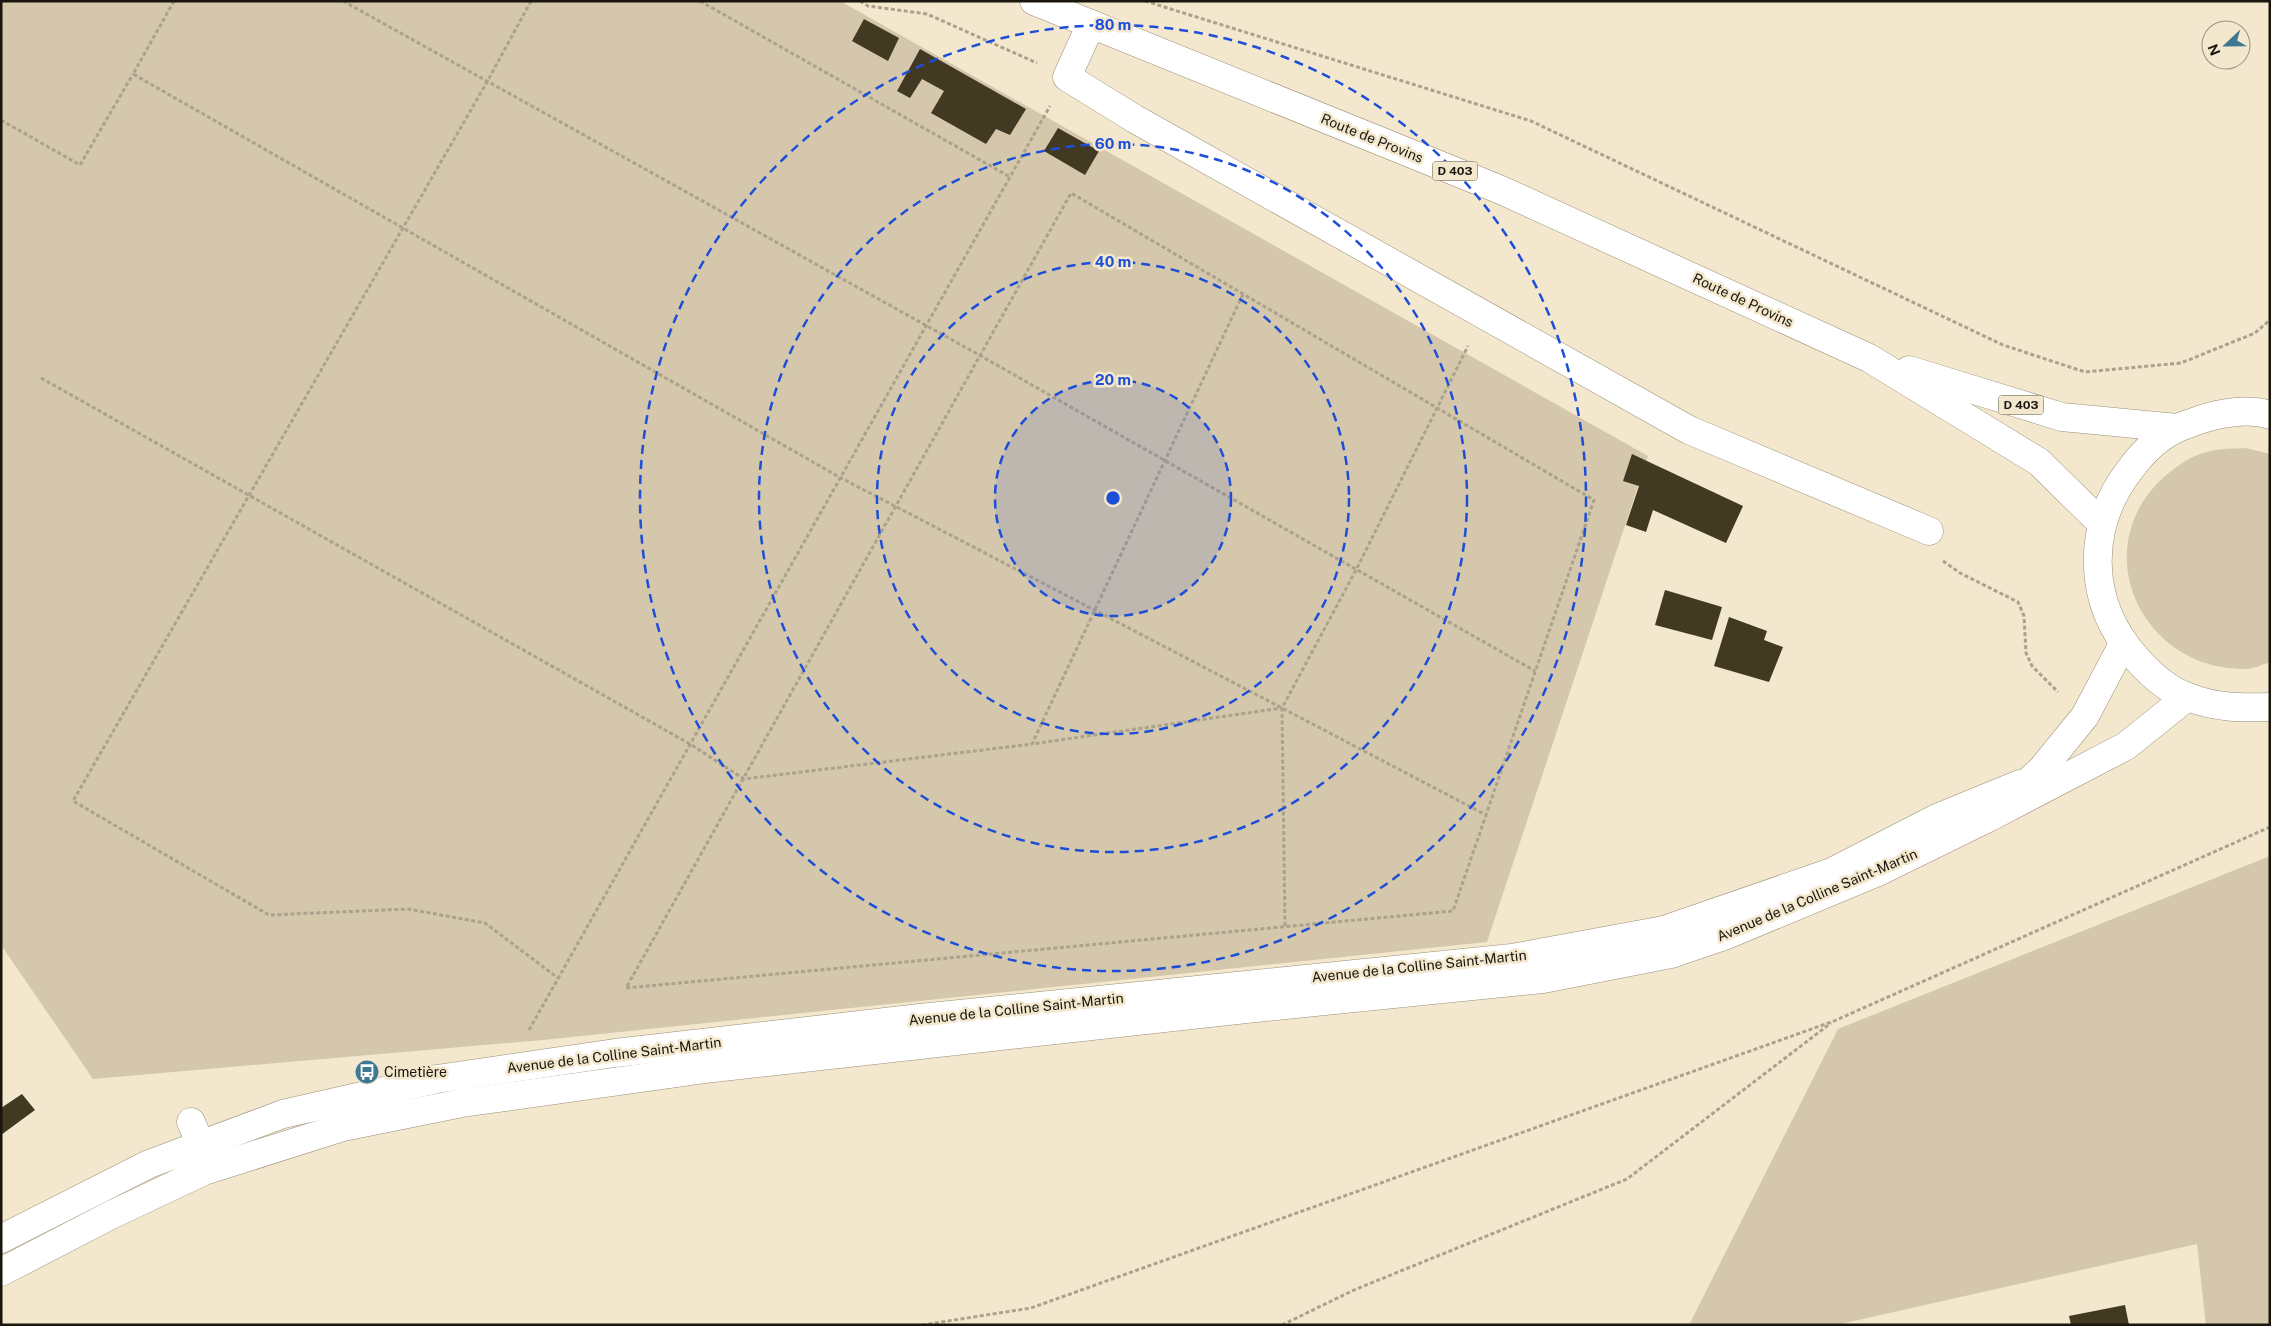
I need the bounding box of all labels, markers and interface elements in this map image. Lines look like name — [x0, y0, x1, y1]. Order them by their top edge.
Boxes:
text: 80 m — [1095, 16, 1131, 33]
north arrow — [2201, 20, 2251, 70]
text: N — [2204, 42, 2223, 58]
street label: Route de Provins — [1319, 110, 1425, 166]
text: 60 m — [1095, 135, 1131, 152]
road number: D 403 — [1432, 162, 1478, 180]
text: 40 m — [1095, 253, 1131, 270]
street label: Route de Provins — [1690, 270, 1796, 330]
text: 20 m — [1095, 371, 1131, 388]
road number: D 403 — [1998, 396, 2044, 414]
centre of rings — [1104, 489, 1122, 507]
street label: Avenue de la Colline Saint-Martin — [1714, 845, 1920, 945]
street label: Avenue de la Colline Saint-Martin — [1311, 947, 1527, 985]
street label: Avenue de la Colline Saint-Martin — [908, 990, 1124, 1028]
street label: Avenue de la Colline Saint-Martin — [506, 1034, 722, 1076]
bus stop icon: Cimetière — [354, 1059, 380, 1085]
place label: Cimetière — [384, 1064, 447, 1080]

